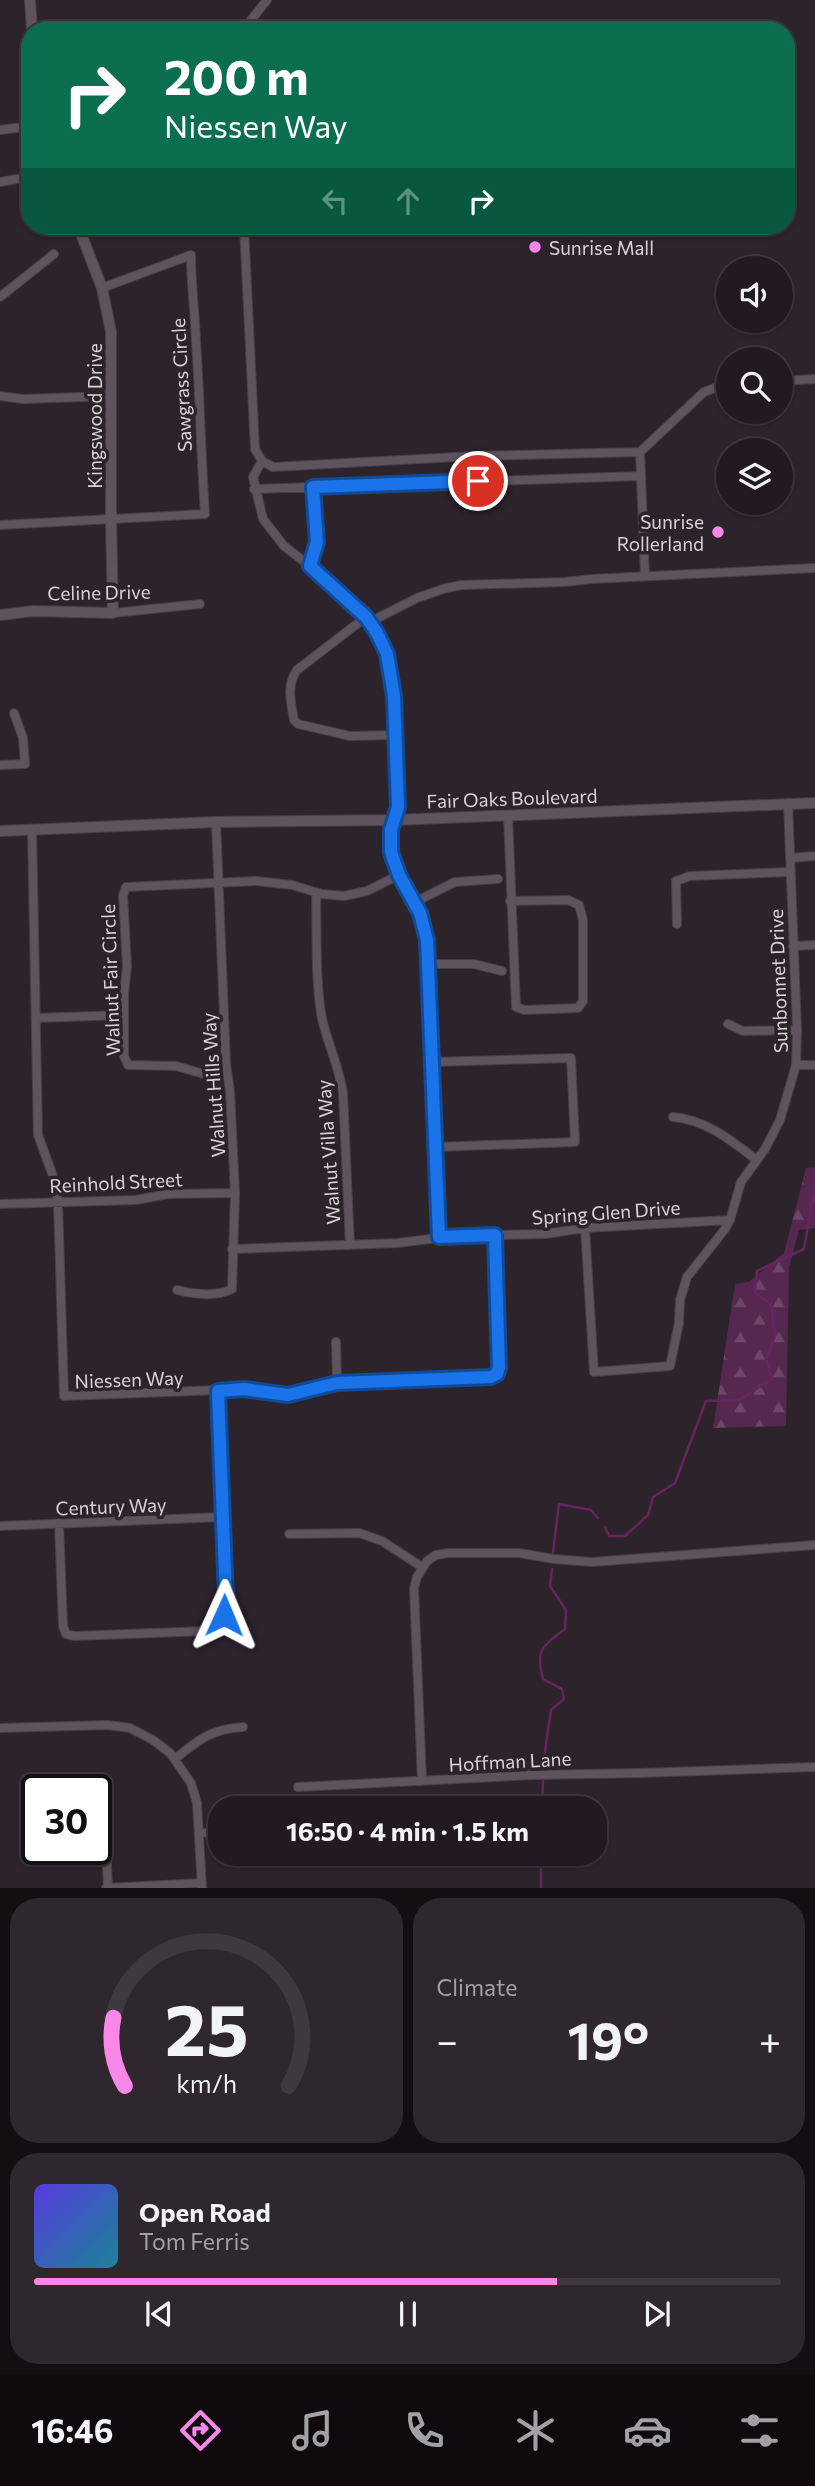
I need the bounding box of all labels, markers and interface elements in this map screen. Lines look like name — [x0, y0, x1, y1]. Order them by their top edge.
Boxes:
text: 200 m — [164, 45, 309, 105]
icon: right — [49, 49, 140, 140]
text: Niessen Way — [164, 105, 348, 145]
icon: left — [316, 182, 354, 220]
icon: ahead — [389, 182, 427, 220]
icon: right — [462, 182, 500, 220]
place label: Sunrise Mall — [549, 236, 654, 259]
marker: Sunrise Mall — [527, 239, 543, 255]
map controls — [716, 256, 793, 515]
button: sound — [716, 256, 793, 333]
street label: Sawgrass Circle — [166, 317, 196, 453]
street label: Kingswood Drive — [83, 343, 106, 489]
button: search — [716, 347, 793, 424]
button: layers — [716, 438, 793, 515]
pin — [448, 451, 508, 511]
icon: arrive — [459, 462, 497, 500]
place label: Sunrise Rollerland — [617, 510, 704, 555]
marker: Sunrise Rollerland — [710, 524, 726, 540]
street label: Celine Drive — [47, 580, 151, 604]
street label: Fair Oaks Boulevard — [426, 784, 598, 812]
street label: Walnut Fair Circle — [96, 904, 124, 1056]
street label: Sunbonnet Drive — [764, 909, 792, 1053]
street label: Walnut Hills Way — [196, 1012, 230, 1158]
street label: Walnut Villa Way — [311, 1079, 345, 1225]
street label: Reinhold Street — [49, 1167, 183, 1197]
street label: Spring Glen Drive — [531, 1195, 681, 1229]
street label: Niessen Way — [74, 1366, 184, 1392]
street label: Century Way — [55, 1493, 167, 1519]
position arrow — [187, 1578, 261, 1652]
street label: Hoffman Lane — [448, 1746, 572, 1776]
speed limit sign: 30 — [21, 1774, 112, 1865]
text: 16:50 · 4 min · 1.5 km — [286, 1815, 529, 1846]
text: Climate — [437, 1973, 518, 2001]
text: 25 — [164, 1983, 248, 2072]
text: 19° — [568, 2007, 649, 2071]
text: − — [437, 2016, 458, 2063]
text: + — [759, 2016, 781, 2063]
text: km/h — [176, 2068, 237, 2098]
text: Open Road — [139, 2196, 271, 2227]
text: Tom Ferris — [139, 2227, 250, 2255]
icon: previous — [140, 2295, 178, 2333]
icon: pause — [389, 2295, 427, 2333]
icon: next — [638, 2295, 676, 2333]
icon: directions — [176, 2406, 225, 2455]
icon: music — [288, 2406, 337, 2455]
icon: phone — [400, 2406, 449, 2455]
icon: climate — [511, 2406, 560, 2455]
icon: car — [623, 2406, 672, 2455]
icon: filters — [735, 2406, 784, 2455]
text: 16:46 — [31, 2410, 113, 2450]

